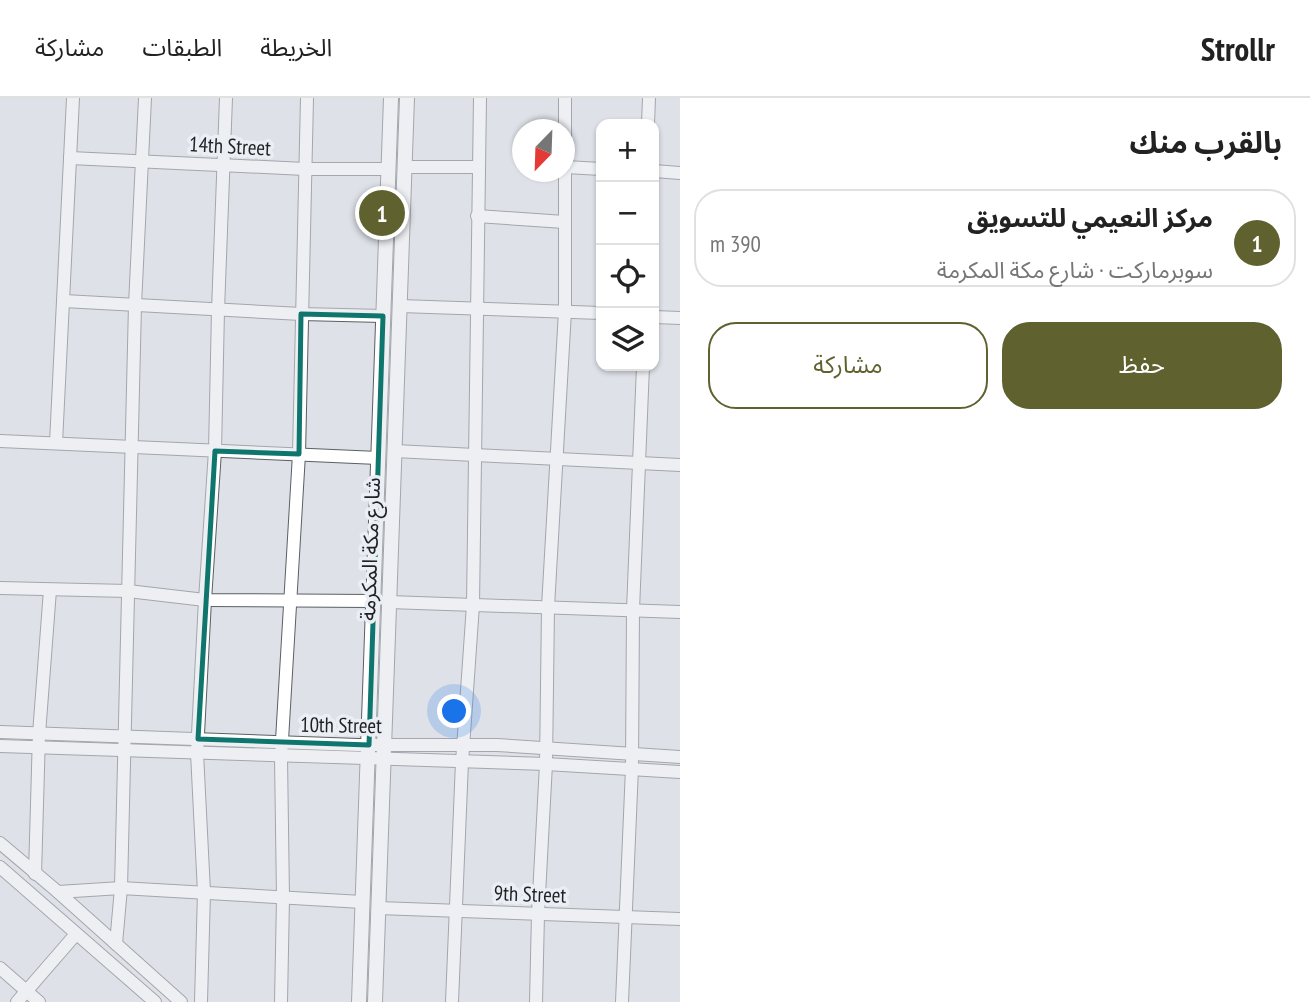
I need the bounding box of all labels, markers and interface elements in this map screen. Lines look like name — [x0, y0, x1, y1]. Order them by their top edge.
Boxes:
text: Strollr — [1201, 27, 1275, 70]
text: مشاركة — [35, 32, 104, 63]
text: الطبقات — [142, 32, 222, 63]
text: الخريطة — [260, 32, 332, 63]
north arrow — [512, 119, 575, 182]
map controls — [596, 119, 659, 371]
button: + — [596, 119, 659, 182]
text: بالقرب منك — [1130, 122, 1282, 161]
street label: 14th Street — [188, 130, 272, 162]
button: − — [596, 182, 659, 245]
pin: 1 — [359, 187, 405, 239]
text: مركز النعيمي للتسويق — [967, 201, 1213, 234]
text: 390 m — [710, 229, 761, 258]
text: 1 — [1252, 229, 1263, 258]
button: locate — [596, 245, 659, 308]
text: سوبرماركت · شارع مكة المكرمة — [937, 255, 1213, 284]
button: layers — [596, 308, 659, 371]
button: مشاركة — [708, 322, 988, 409]
button: حفظ — [1002, 322, 1282, 409]
street label: شارع مكة المكرمة — [354, 477, 388, 621]
your location — [437, 694, 471, 728]
street label: 10th Street — [300, 711, 382, 739]
street label: 9th Street — [493, 879, 567, 909]

